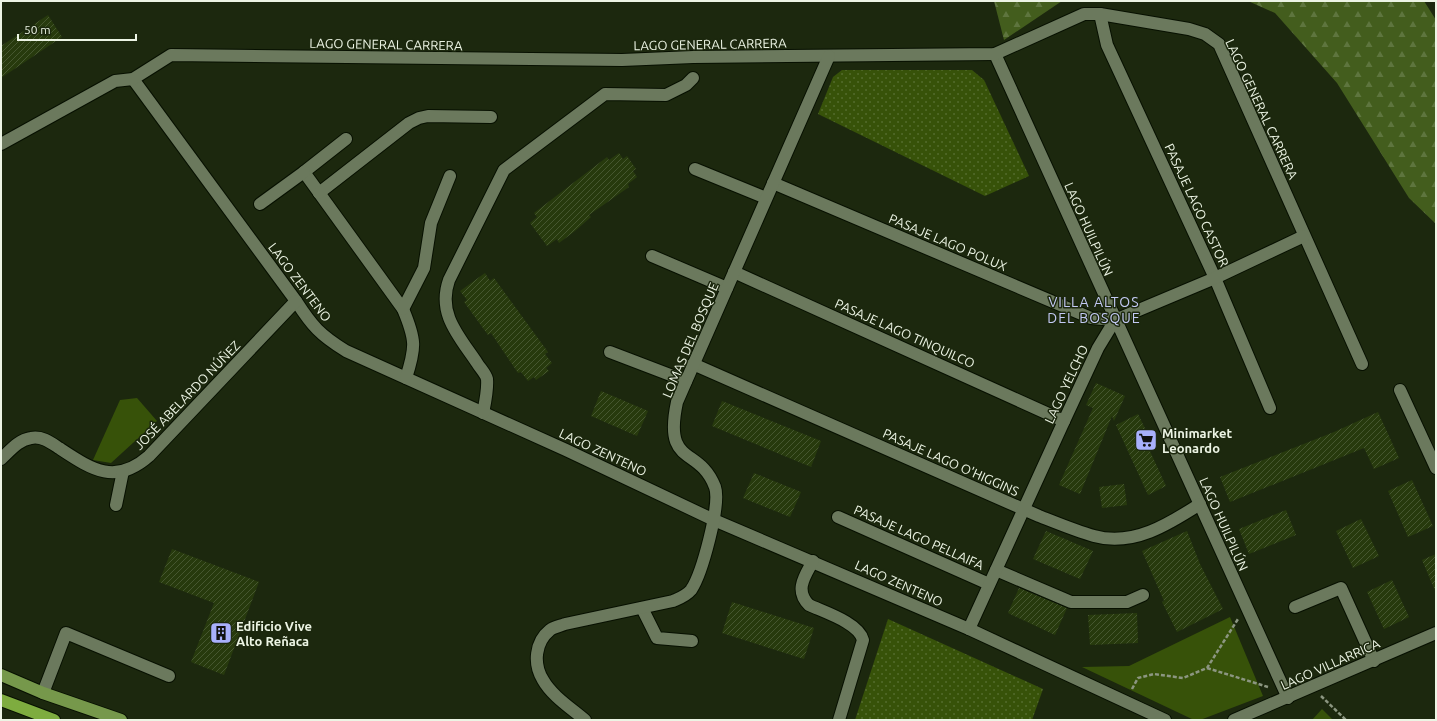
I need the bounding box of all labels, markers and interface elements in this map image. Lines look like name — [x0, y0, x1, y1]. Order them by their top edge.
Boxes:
scale bar — [18, 16, 136, 42]
text: 50 m — [24, 23, 51, 36]
street label: LAGO GENERAL CARRERA — [309, 36, 463, 52]
street label: LAGO GENERAL CARRERA — [633, 36, 787, 52]
street label: LAGO GENERAL CARRERA — [1223, 37, 1301, 182]
street label: PASAJE LAGO CASTOR — [1162, 141, 1232, 269]
street label: LAGO HUILPILÚN — [1062, 180, 1117, 278]
street label: PASAJE LAGO POLUX — [887, 211, 1009, 273]
street label: LAGO ZENTENO — [266, 240, 334, 324]
street label: LOMAS DEL BOSQUE — [659, 280, 721, 400]
district label: VILLA ALTOS DEL BOSQUE — [1047, 294, 1141, 326]
street label: PASAJE LAGO TINQUILCO — [833, 296, 977, 371]
street label: JOSÉ ABELARDO NÚÑEZ — [131, 337, 243, 452]
street label: LAGO YELCHO — [1042, 342, 1090, 426]
street label: LAGO ZENTENO — [557, 426, 649, 478]
street label: PASAJE LAGO O'HIGGINS — [881, 426, 1021, 498]
place label: Minimarket Leonardo — [1162, 426, 1232, 455]
supermarket icon: Minimarket Leonardo — [1133, 427, 1159, 453]
street label: LAGO HUILPILÚN — [1197, 475, 1252, 573]
street label: PASAJE LAGO PELLAIFA — [852, 502, 986, 572]
street label: LAGO ZENTENO — [853, 557, 945, 609]
place label: Edificio Vive Alto Reñaca — [236, 619, 312, 648]
building icon: Edificio Vive Alto Reñaca — [208, 620, 234, 646]
street label: LAGO VILLARRICA — [1278, 636, 1382, 692]

